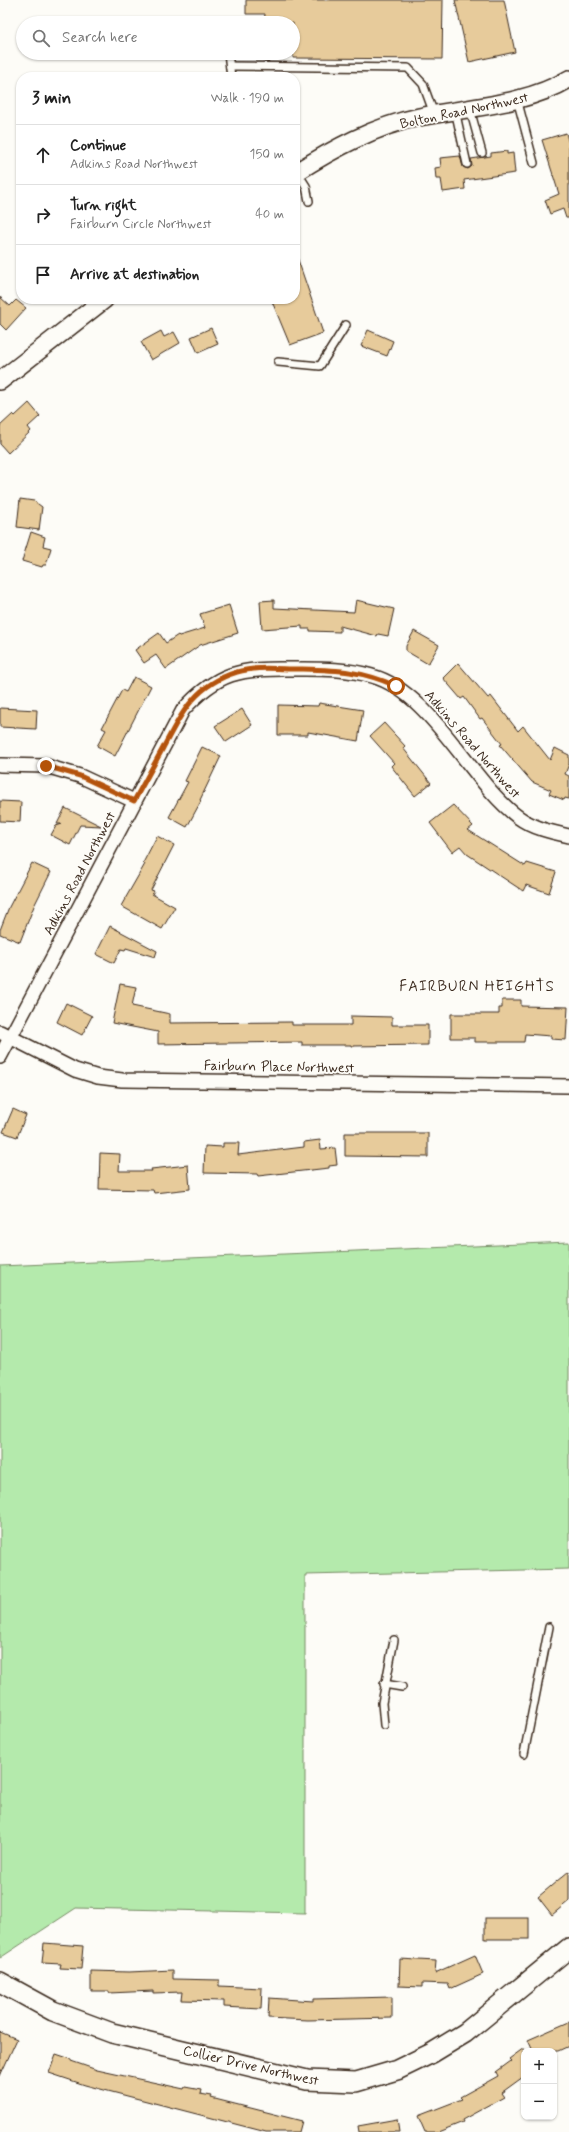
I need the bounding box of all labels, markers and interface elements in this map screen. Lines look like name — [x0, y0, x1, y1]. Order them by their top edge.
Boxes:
search box — [16, 16, 300, 60]
icon: search — [30, 27, 52, 49]
text: Search here — [62, 28, 138, 48]
text: 3 min — [32, 87, 71, 109]
street label: Bolton Road Northwest — [398, 88, 530, 133]
text: Walk · 190 m — [211, 90, 284, 107]
text: Continue — [70, 136, 126, 156]
icon: ahead — [32, 144, 54, 166]
text: 150 m — [250, 146, 284, 163]
text: Adkins Road Northwest — [70, 156, 198, 173]
text: Turn right — [70, 196, 137, 216]
icon: right — [32, 204, 54, 226]
text: 40 m — [255, 206, 284, 223]
text: Fairburn Circle Northwest — [70, 216, 211, 233]
icon: arrive — [32, 264, 54, 286]
text: Arrive at destination — [70, 265, 199, 285]
route start — [387, 677, 405, 695]
street label: Adkins Road Northwest — [420, 687, 524, 803]
route end — [37, 757, 55, 775]
street label: Adkins Road Northwest — [40, 808, 120, 938]
district label: FAIRBURN HEIGHTS — [399, 977, 555, 997]
street label: Fairburn Place Northwest — [204, 1057, 355, 1077]
street label: Collier Drive Northwest — [181, 2042, 321, 2090]
map controls — [521, 2048, 557, 2120]
button: + — [521, 2048, 557, 2084]
button: − — [521, 2084, 557, 2120]

